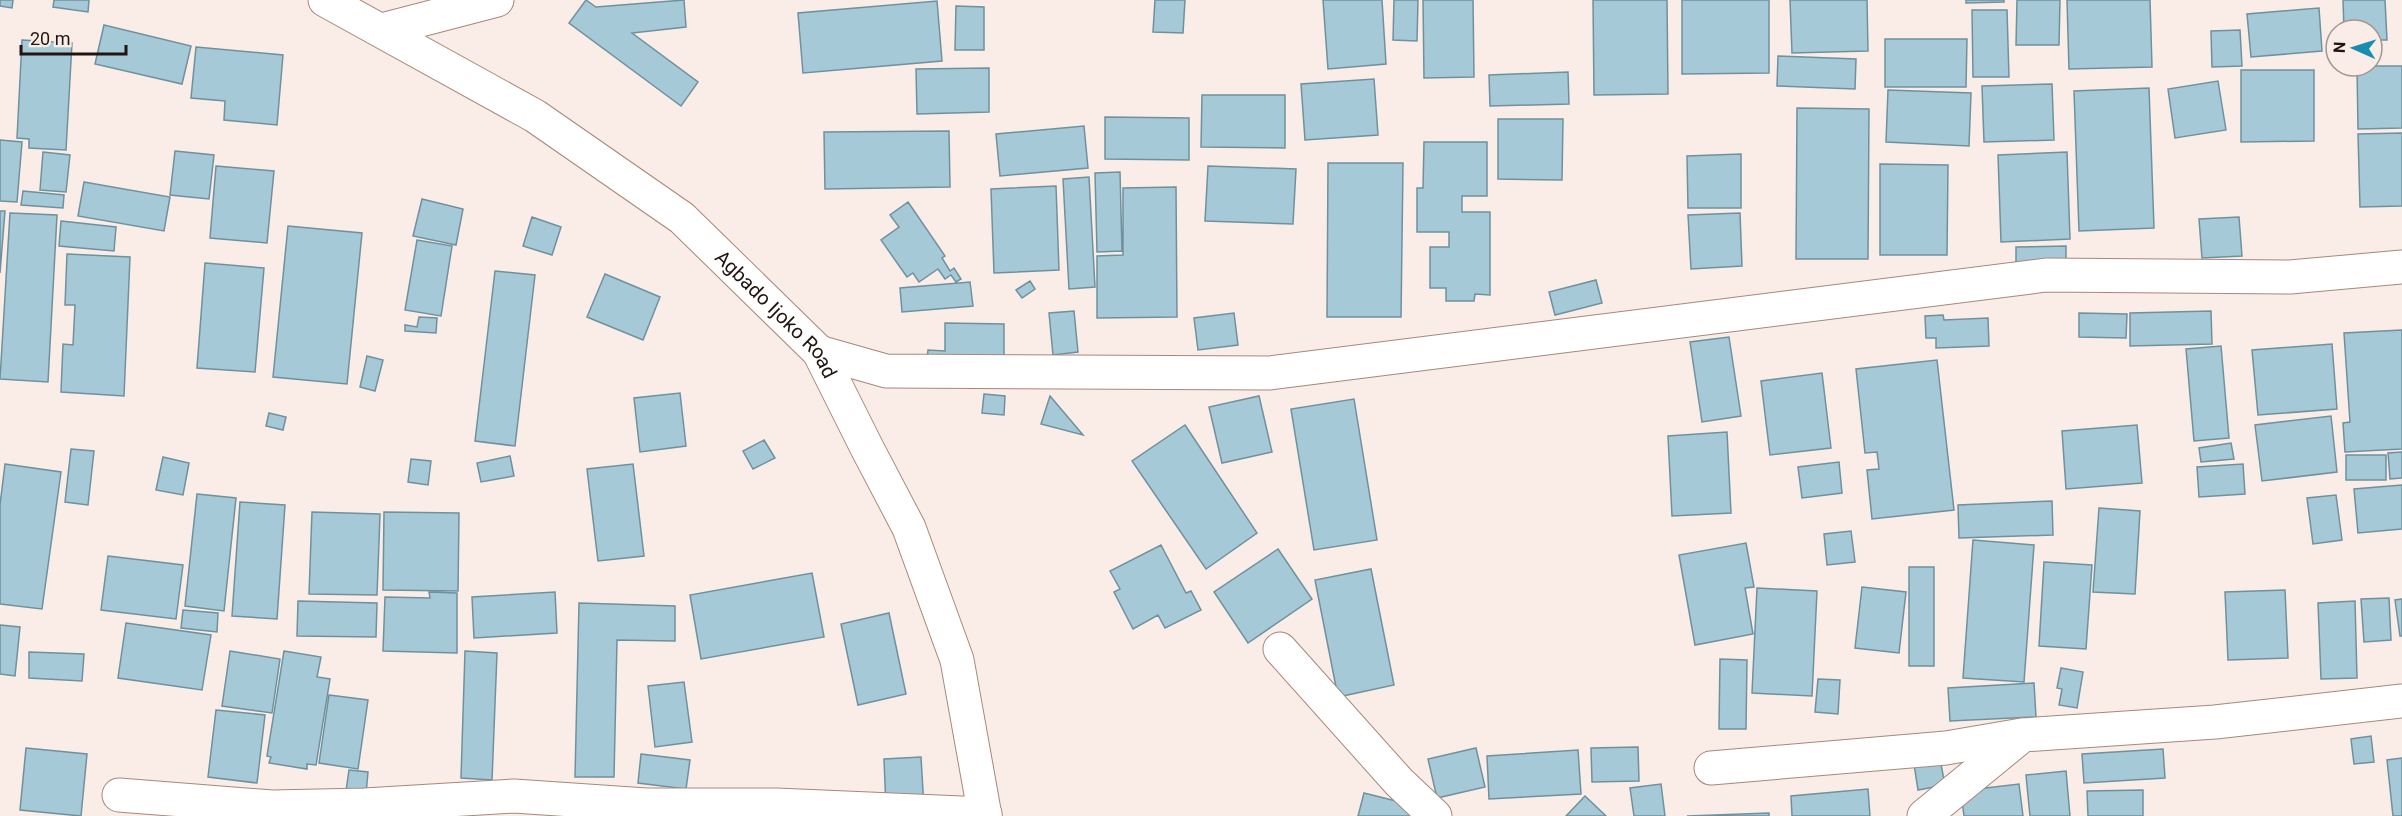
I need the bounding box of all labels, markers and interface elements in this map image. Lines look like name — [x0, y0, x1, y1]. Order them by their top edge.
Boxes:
scale bar — [21, 18, 126, 56]
north arrow — [2324, 18, 2384, 78]
text: 20 m — [30, 28, 70, 49]
text: N — [2330, 41, 2349, 53]
street label: Agbado Ijoko Road — [710, 245, 842, 382]

